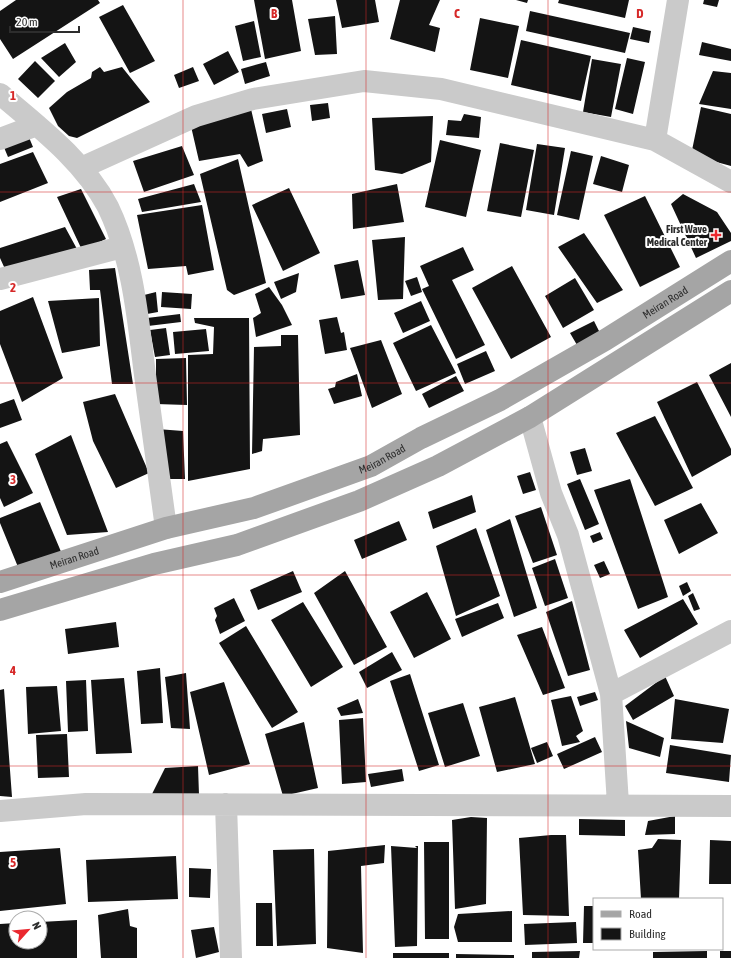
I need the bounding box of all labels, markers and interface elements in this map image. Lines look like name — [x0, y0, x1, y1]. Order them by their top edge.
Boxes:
text: B — [271, 6, 278, 21]
text: C — [454, 6, 460, 21]
text: D — [636, 6, 644, 21]
scale bar — [10, 8, 79, 34]
text: 20 m — [16, 15, 38, 29]
text: 1 — [10, 88, 16, 103]
place label: First Wave Medical Center — [647, 223, 708, 248]
marker: First Wave Medical Center — [710, 229, 722, 241]
text: 2 — [10, 280, 16, 295]
street label: Meiran Road — [640, 284, 690, 321]
street label: Meiran Road — [357, 442, 407, 476]
text: 3 — [10, 472, 16, 487]
street label: Meiran Road — [48, 544, 100, 571]
text: 4 — [9, 663, 16, 678]
text: 5 — [10, 855, 16, 870]
legend — [593, 898, 723, 950]
text: Road — [629, 907, 652, 921]
north arrow — [8, 910, 48, 950]
text: N — [30, 920, 44, 931]
text: Building — [629, 927, 667, 941]

